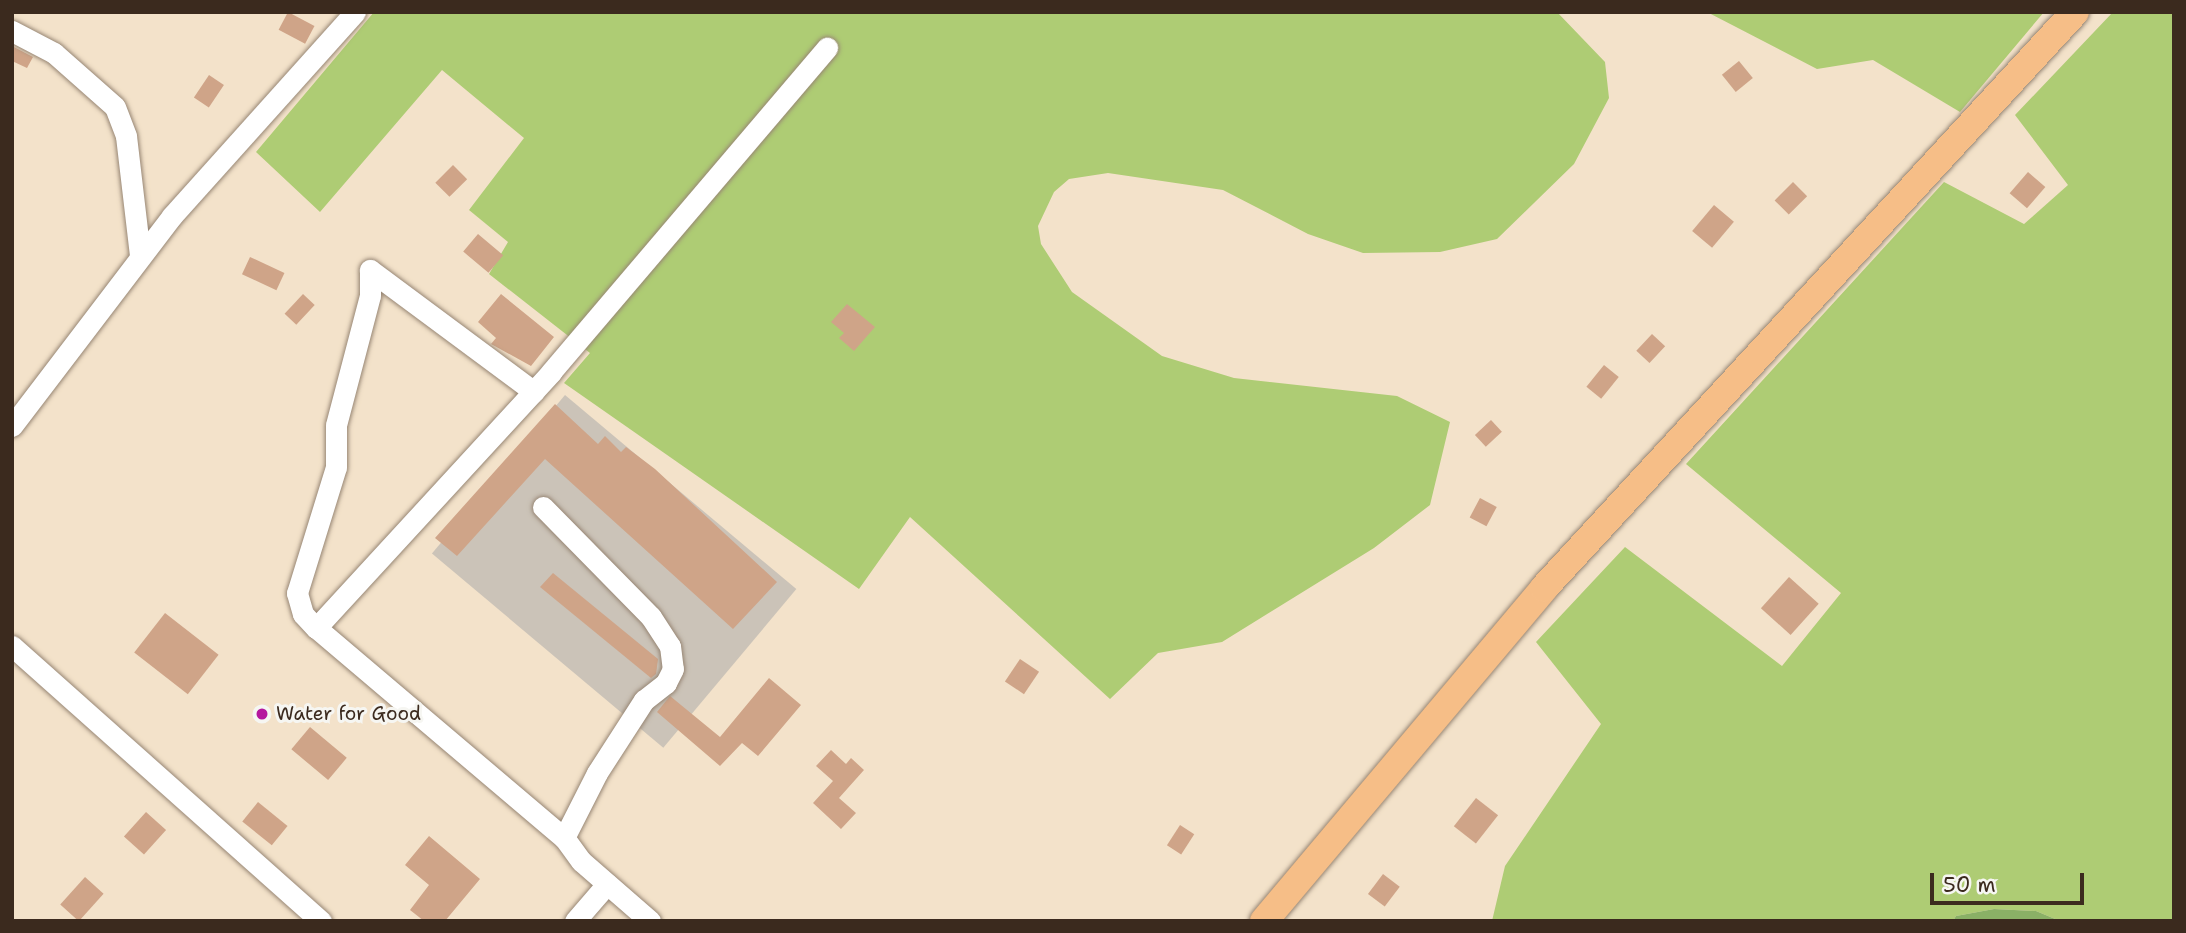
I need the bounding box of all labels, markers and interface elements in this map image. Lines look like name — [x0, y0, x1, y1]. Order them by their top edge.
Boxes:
place label: Water for Good — [276, 703, 421, 725]
marker: Water for Good — [254, 706, 270, 722]
scale bar — [1934, 860, 2088, 904]
text: 50 m — [1943, 871, 1996, 899]

